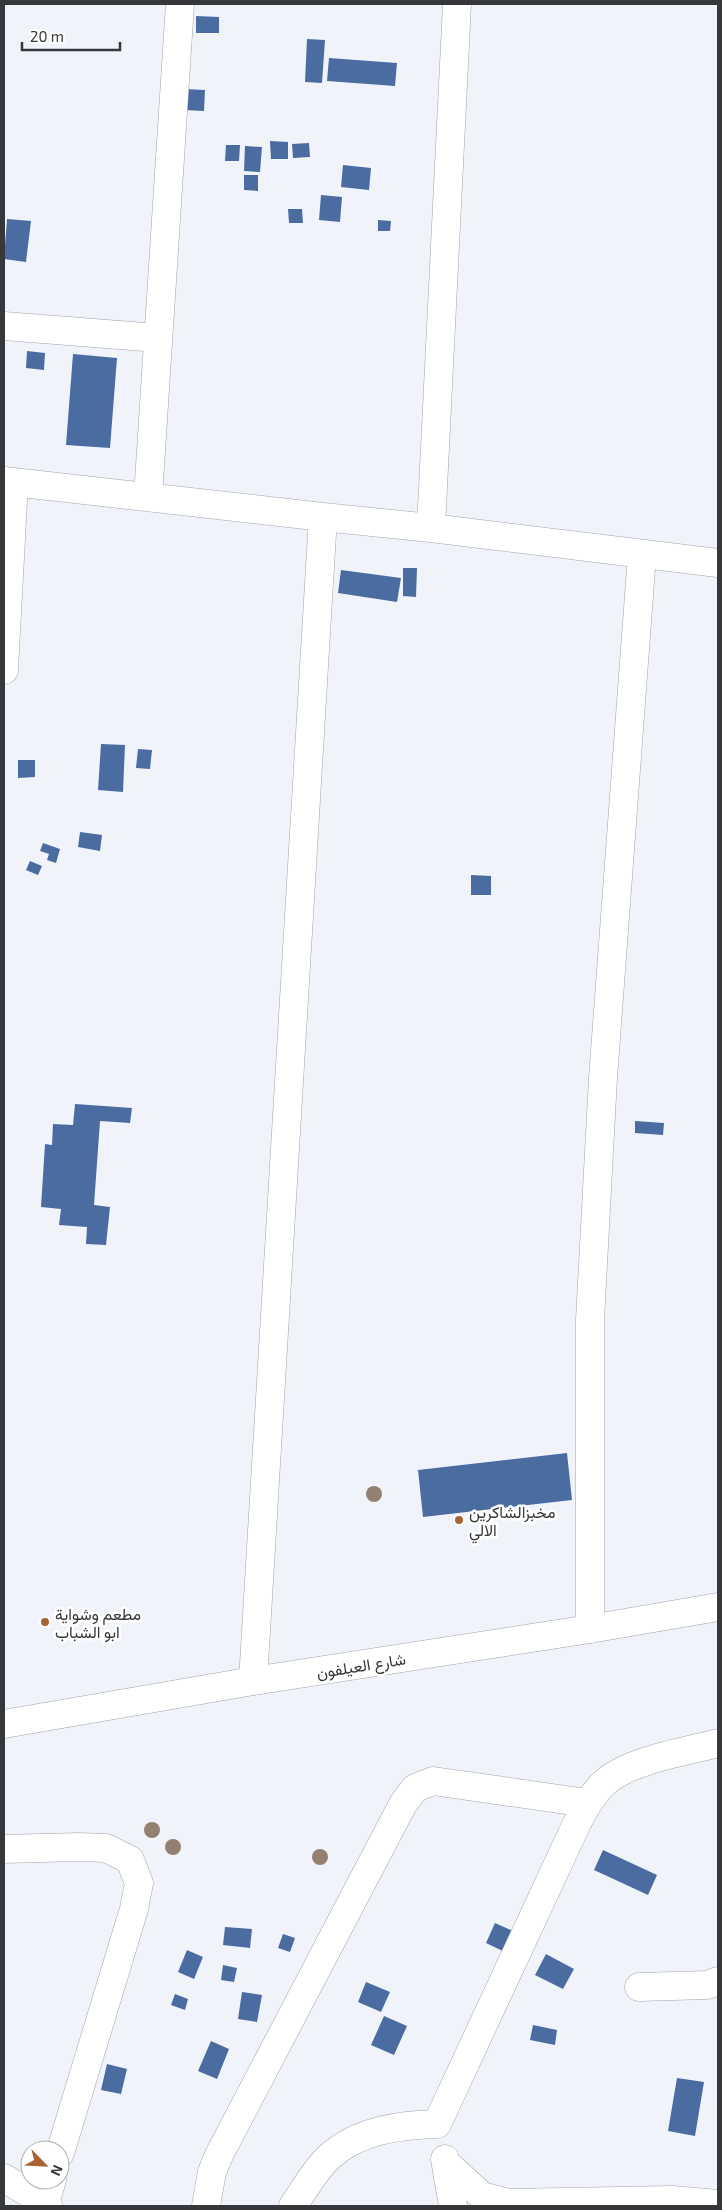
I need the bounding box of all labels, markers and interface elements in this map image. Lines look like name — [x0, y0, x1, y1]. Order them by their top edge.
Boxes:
scale bar — [22, 20, 120, 52]
text: 20 m — [30, 27, 64, 45]
place label: مخبزالشاكرين الالي — [469, 1502, 555, 1544]
marker: مخبزالشاكرين الالي — [453, 1514, 465, 1526]
place label: مطعم وشواية ابو الشباب — [55, 1604, 141, 1643]
marker: مطعم وشواية ابو الشباب — [39, 1616, 51, 1628]
street label: شارع العيلفون — [315, 1649, 407, 1684]
north arrow — [20, 2140, 70, 2190]
text: N — [48, 2162, 67, 2179]

